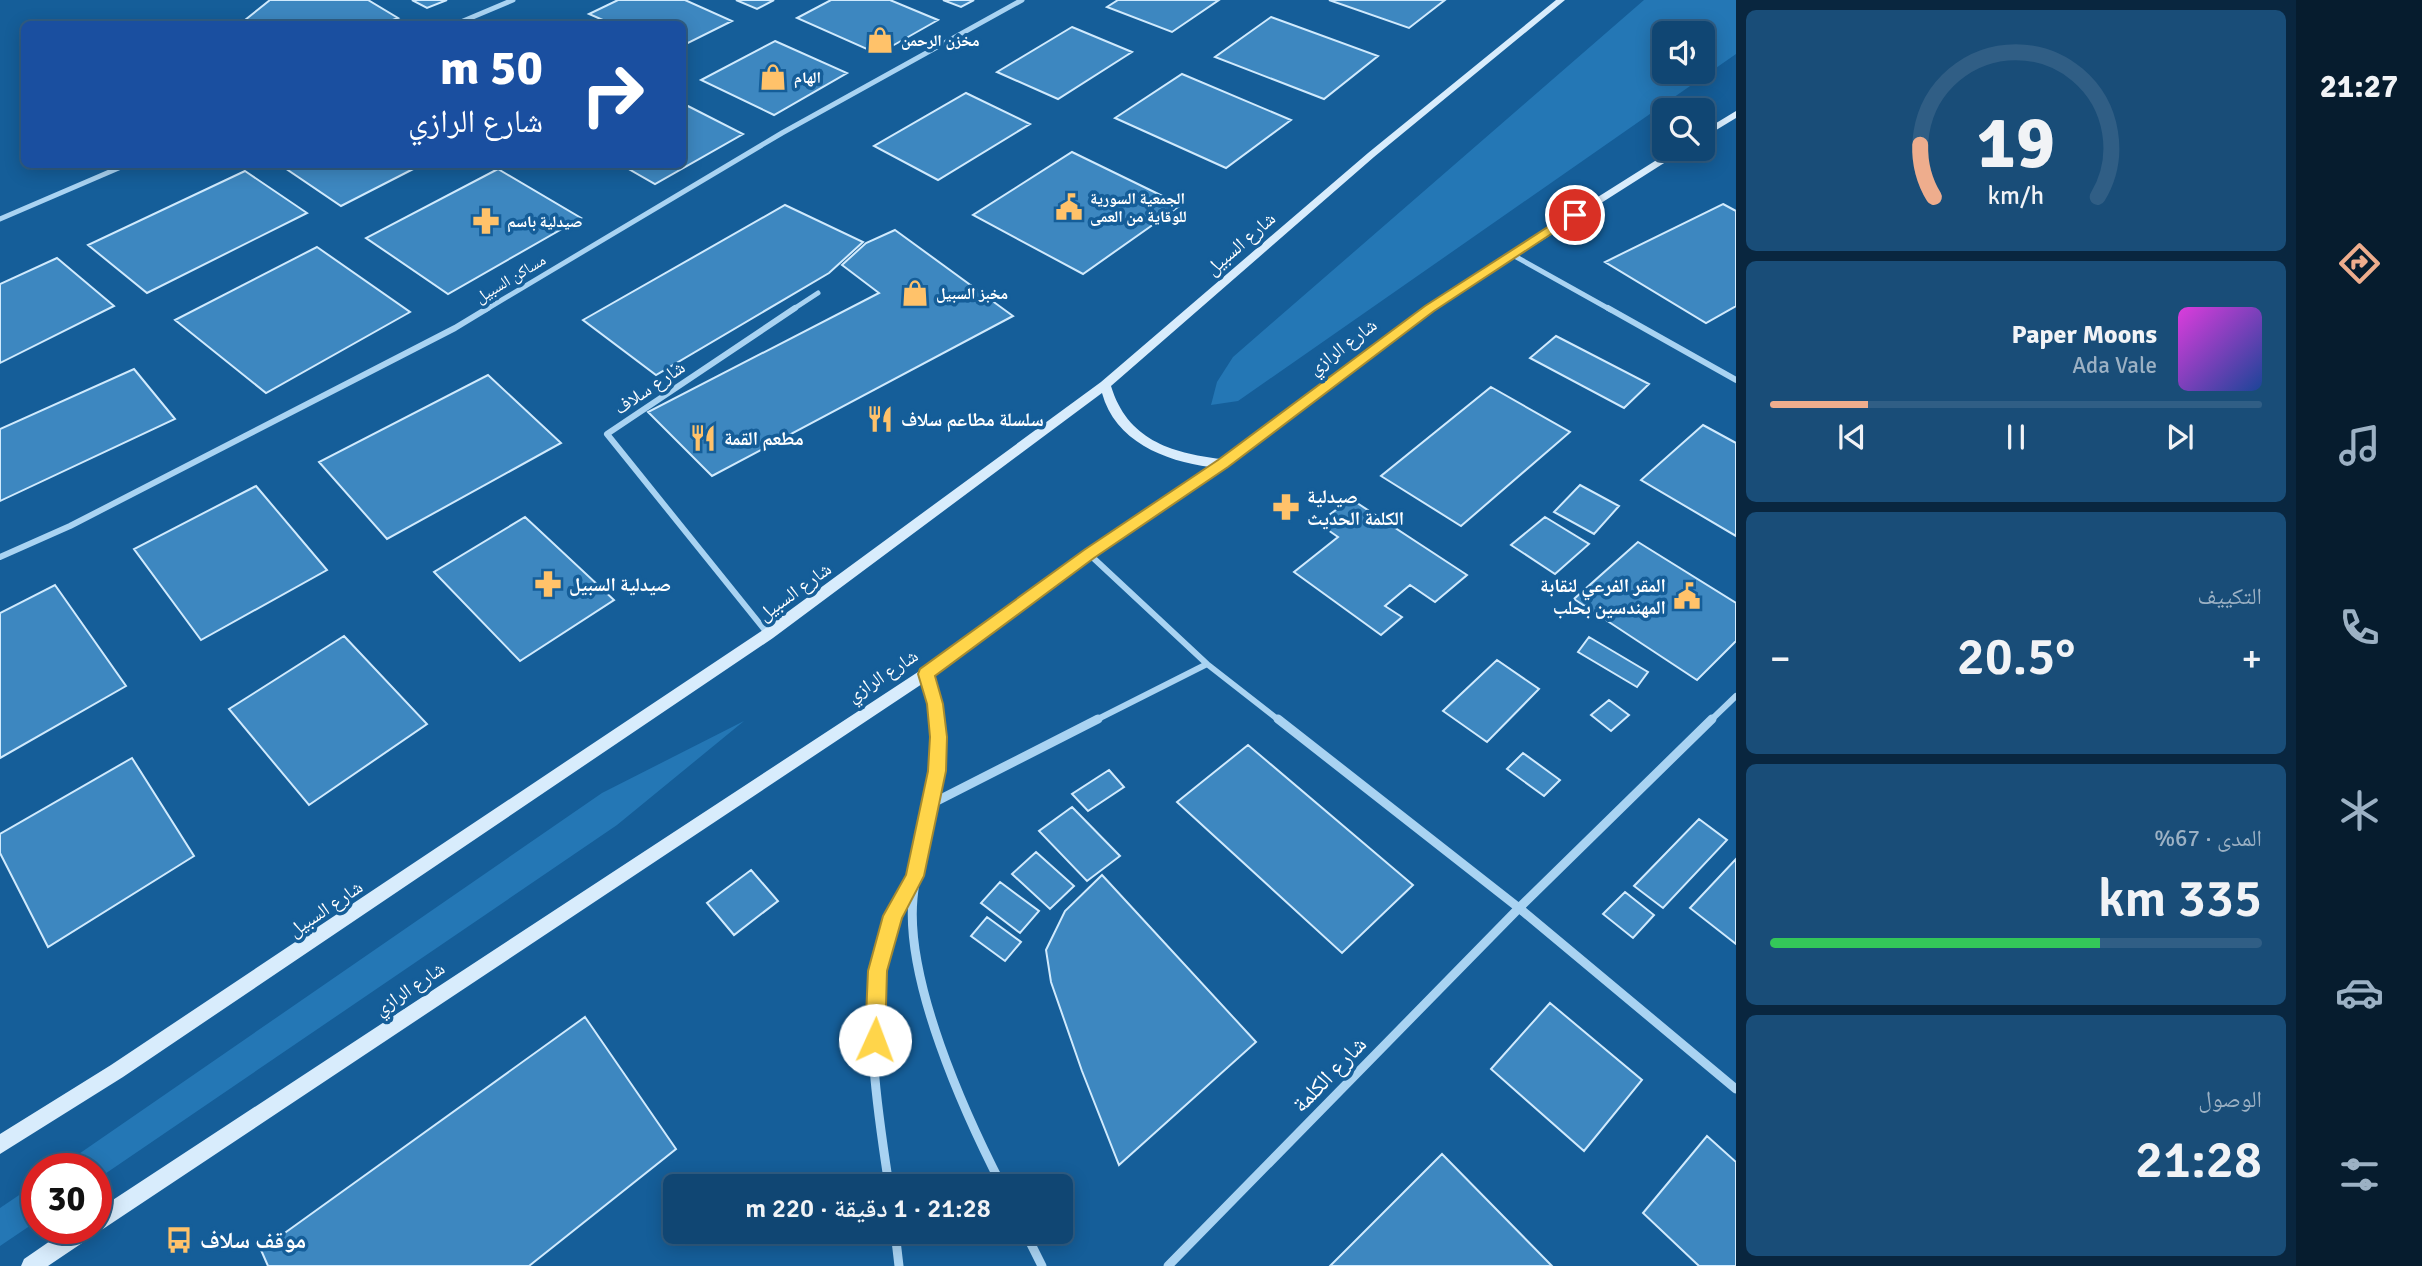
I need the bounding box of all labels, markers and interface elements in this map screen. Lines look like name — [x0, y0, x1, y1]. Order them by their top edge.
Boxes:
map controls — [1652, 21, 1715, 161]
button: sound — [1652, 21, 1715, 84]
shop icon: مخزن الرحمن — [865, 25, 895, 55]
place label: مخزن الرحمن — [901, 31, 980, 51]
text: 50 m — [440, 38, 543, 98]
icon: right — [567, 49, 658, 140]
shop icon: الهام — [758, 62, 788, 92]
text: 21:27 — [2320, 67, 2398, 106]
place label: الهام — [794, 68, 821, 89]
button: search — [1652, 98, 1715, 161]
text: 19 — [1977, 99, 2055, 188]
text: شارع الرازي — [408, 102, 543, 141]
text: km/h — [1988, 179, 2044, 210]
pin — [1545, 185, 1605, 245]
place label: الجمعية السورية للوقاية من العمى — [1090, 189, 1187, 227]
public building icon: الجمعية السورية للوقاية من العمى — [1054, 192, 1084, 222]
icon: arrive — [1556, 196, 1594, 234]
pharmacy icon: صيدلية باسم — [471, 206, 501, 236]
street label: شارع السبيل — [1201, 207, 1281, 281]
place label: صيدلية باسم — [507, 212, 583, 233]
icon: directions — [2335, 239, 2384, 288]
street label: مساكن السبيل — [471, 250, 550, 308]
shop icon: مخبز السبيل — [900, 278, 930, 308]
place label: مخبز السبيل — [936, 284, 1008, 304]
street label: شارع الرازي — [1303, 313, 1384, 383]
text: Paper Moons — [2011, 319, 2157, 351]
text: Ada Vale — [2072, 351, 2157, 380]
street label: شارع سلاف — [609, 355, 690, 420]
restaurant icon: سلسلة مطاعم سلاف — [865, 404, 895, 434]
place label: سلسلة مطاعم سلاف — [901, 408, 1044, 432]
icon: previous — [1833, 418, 1871, 456]
icon: pause — [1997, 418, 2035, 456]
icon: next — [2161, 418, 2199, 456]
icon: music — [2335, 421, 2384, 470]
restaurant icon: مطعم القمة — [688, 423, 718, 453]
place label: مطعم القمة — [724, 427, 804, 451]
place label: صيدلية الكلمة الحديث — [1307, 485, 1404, 531]
pharmacy icon: صيدلية الكلمة الحديث — [1271, 492, 1301, 522]
street label: شارع السبيل — [753, 557, 836, 627]
pharmacy icon: صيدلية السبيل — [533, 569, 563, 599]
place label: صيدلية السبيل — [569, 573, 671, 597]
place label: المقر الفرعي لنقابة المهندسين بحلب — [1540, 574, 1666, 620]
public building icon: المقر الفرعي لنقابة المهندسين بحلب — [1672, 581, 1702, 611]
text: التكييف — [2197, 582, 2262, 611]
icon: phone — [2335, 603, 2384, 652]
text: 20.5° — [1957, 625, 2075, 689]
text: − — [1770, 635, 1791, 682]
text: + — [2241, 635, 2262, 682]
street label: شارع الرازي — [842, 644, 924, 710]
icon: climate — [2335, 786, 2384, 835]
text: المدى · 67% — [2154, 824, 2262, 853]
text: 335 km — [2098, 867, 2262, 931]
street label: شارع السبيل — [284, 875, 368, 943]
street label: شارع الرازي — [370, 956, 451, 1024]
icon: car — [2335, 968, 2384, 1017]
position arrow — [838, 1003, 912, 1077]
street label: شارع الكلمة — [1286, 1030, 1373, 1119]
text: الوصول — [2198, 1085, 2262, 1114]
text: 21:28 — [2135, 1128, 2262, 1192]
icon: filters — [2335, 1150, 2384, 1199]
speed limit sign: 30 — [21, 1153, 112, 1244]
text: 21:28 · 1 دقيقة · 220 m — [745, 1193, 991, 1225]
bus stop icon: موقف سلاف — [164, 1225, 194, 1255]
place label: موقف سلاف — [200, 1226, 306, 1255]

